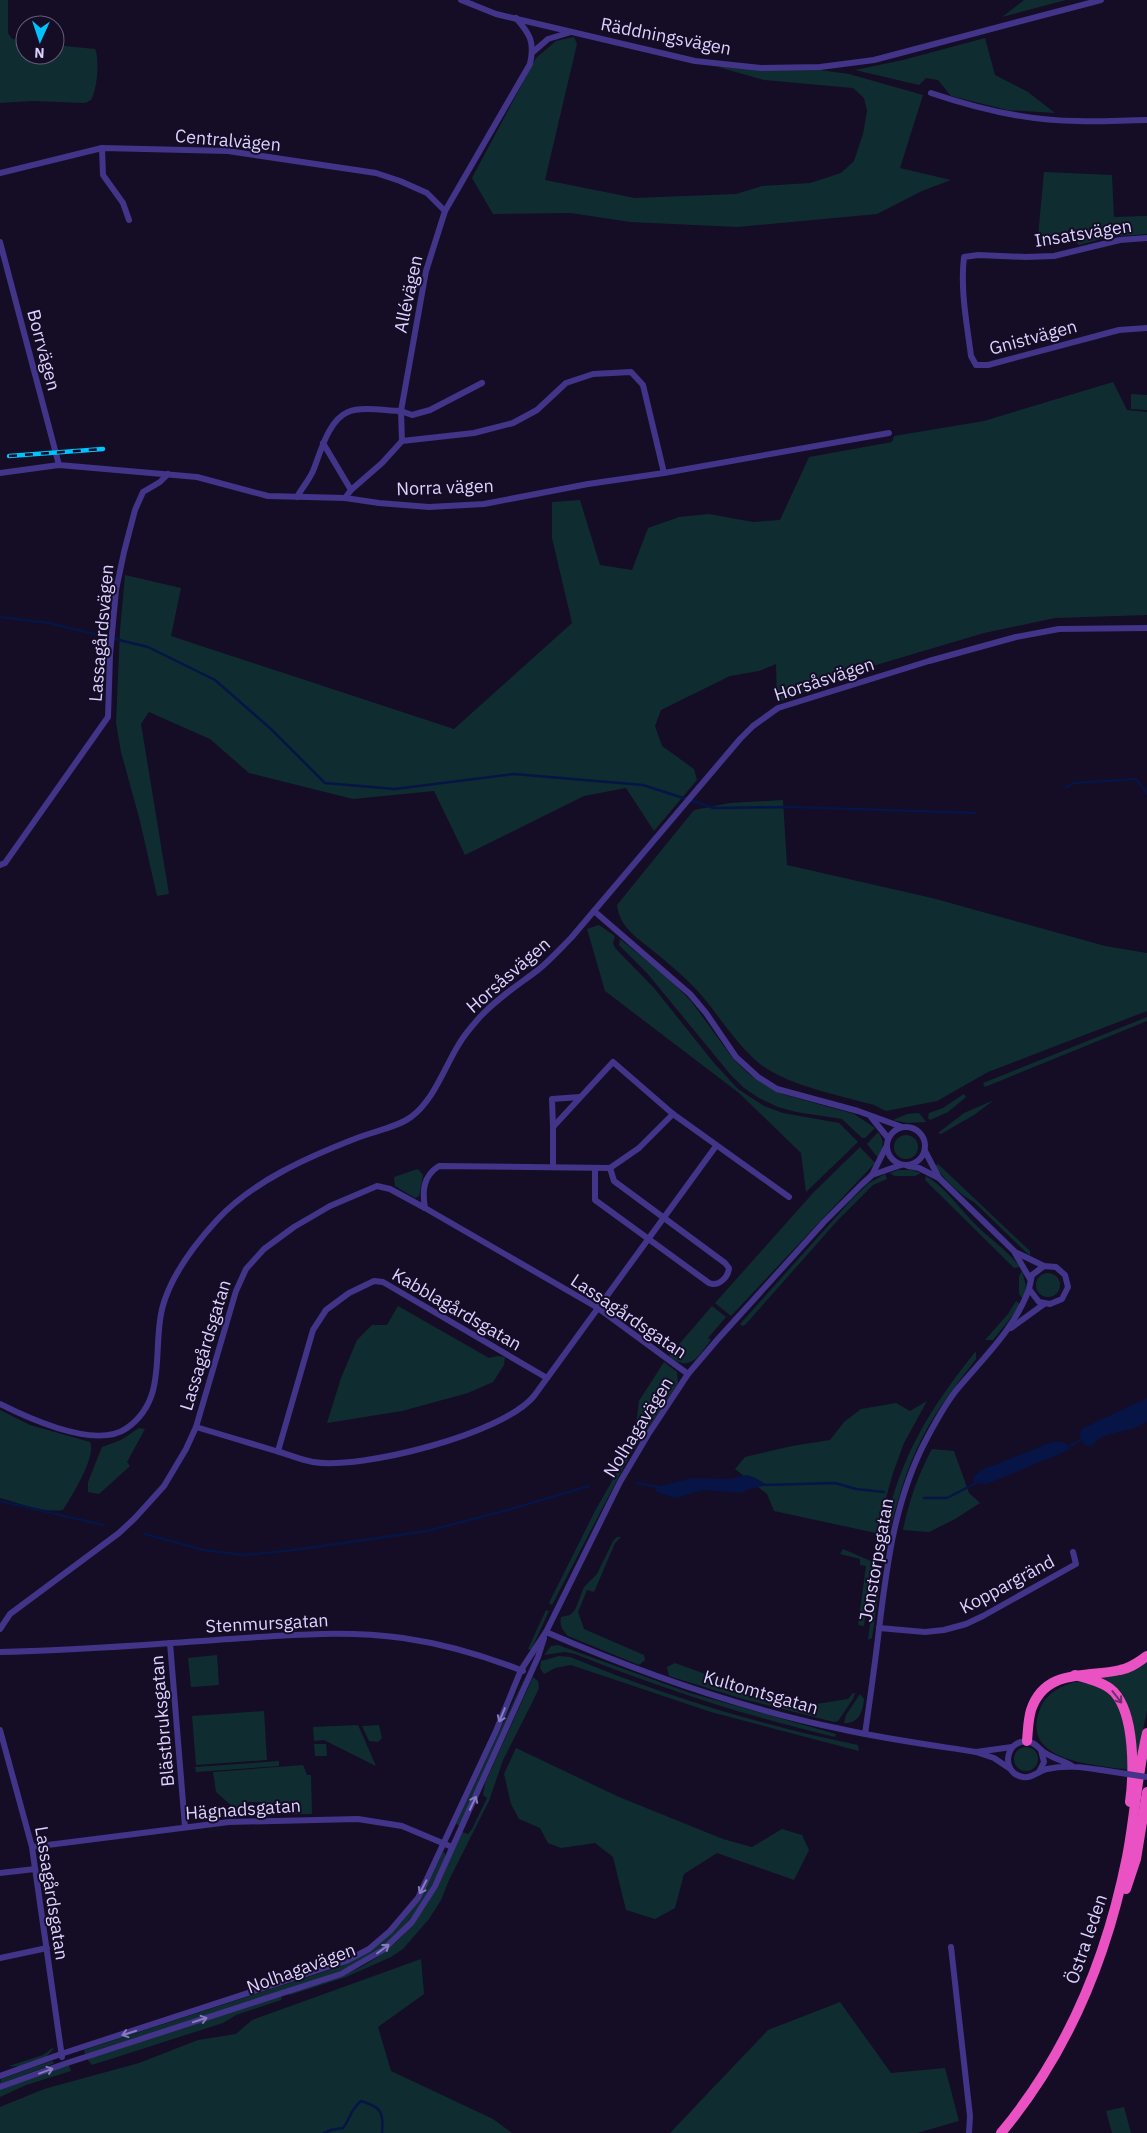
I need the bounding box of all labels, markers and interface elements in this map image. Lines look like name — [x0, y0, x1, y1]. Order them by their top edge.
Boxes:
street label: Räddningsvägen — [599, 12, 733, 60]
north arrow — [15, 15, 65, 65]
text: N — [34, 44, 45, 62]
street label: Centralvägen — [174, 124, 282, 156]
street label: Insatsvägen — [1033, 214, 1133, 252]
street label: Allévägen — [389, 253, 427, 335]
street label: Borrvägen — [22, 307, 66, 393]
street label: Gnistvägen — [987, 314, 1079, 360]
street label: Norra vägen — [396, 474, 494, 500]
street label: Lassagårdsvägen — [84, 563, 118, 703]
street label: Horsåsvägen — [771, 652, 877, 706]
street label: Horsåsvägen — [461, 932, 555, 1018]
street label: Kabblagårdsgatan — [388, 1263, 526, 1355]
street label: Lassagårdsgatan — [566, 1269, 692, 1363]
street label: Lassagårdsgatan — [174, 1277, 236, 1413]
street label: Nolhagavägen — [598, 1372, 678, 1482]
street label: Jonstorpsgatan — [854, 1496, 898, 1624]
street label: Koppargränd — [956, 1549, 1058, 1619]
street label: Stenmursgatan — [205, 1608, 329, 1638]
street label: Blästbruksgatan — [145, 1654, 179, 1788]
street label: Kultomtsgatan — [701, 1665, 821, 1719]
one-way arrow — [1111, 1691, 1122, 1704]
one-way arrow — [497, 1707, 507, 1722]
street label: Hägnadsgatan — [184, 1793, 302, 1825]
one-way arrow — [469, 1796, 478, 1811]
street label: Lassagårdsgatan — [30, 1824, 74, 1962]
one-way arrow — [418, 1880, 428, 1895]
street label: Östra leden — [1060, 1891, 1112, 1987]
street label: Nolhagavägen — [243, 1938, 359, 1998]
one-way arrow — [376, 1943, 389, 1954]
one-way arrow — [192, 2014, 208, 2024]
one-way arrow — [121, 2028, 137, 2038]
one-way arrow — [38, 2066, 53, 2075]

